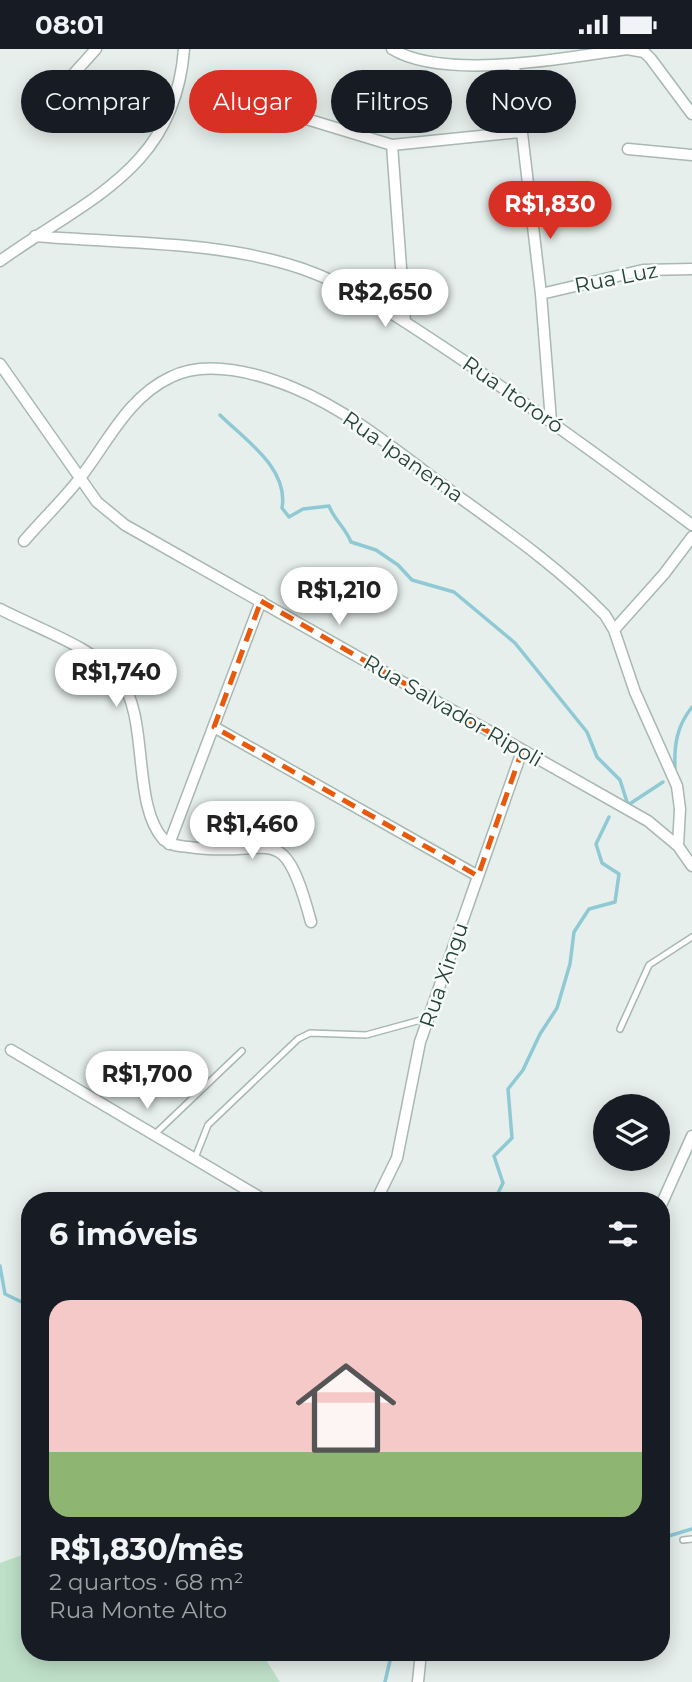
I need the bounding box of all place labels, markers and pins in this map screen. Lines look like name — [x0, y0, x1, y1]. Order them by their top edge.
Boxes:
pin: R$1,830 — [485, 181, 615, 241]
pin: R$2,650 — [320, 269, 450, 329]
pin: R$1,210 — [274, 567, 404, 627]
pin: R$1,740 — [51, 649, 181, 709]
pin: R$1,460 — [187, 801, 317, 861]
pin: R$1,700 — [82, 1051, 212, 1111]

